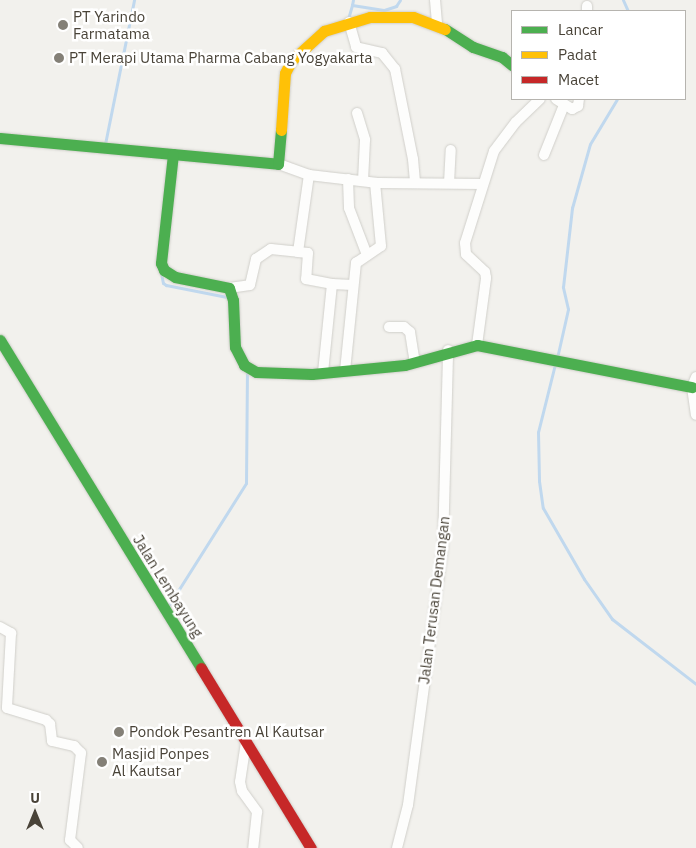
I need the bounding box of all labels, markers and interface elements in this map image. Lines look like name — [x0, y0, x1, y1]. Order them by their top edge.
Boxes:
place label: PT Yarindo Farmatama — [73, 7, 150, 42]
legend — [511, 10, 686, 100]
marker: PT Yarindo Farmatama — [57, 19, 69, 31]
text: Lancar — [558, 20, 603, 39]
text: Padat — [558, 45, 597, 64]
place label: PT Merapi Utama Pharma Cabang Yogyakarta — [69, 49, 372, 67]
marker: PT Merapi Utama Pharma Cabang Yogyakarta — [53, 52, 65, 64]
text: Macet — [558, 70, 599, 89]
street label: Jalan Terusan Demangan — [415, 515, 453, 685]
street label: Jalan Lembayung — [129, 531, 207, 641]
place label: Pondok Pesantren Al Kautsar — [129, 723, 324, 741]
marker: Pondok Pesantren Al Kautsar — [113, 726, 125, 738]
place label: Masjid Ponpes Al Kautsar — [112, 744, 209, 779]
marker: Masjid Ponpes Al Kautsar — [96, 756, 108, 768]
north arrow — [10, 788, 60, 838]
text: U — [30, 789, 40, 807]

